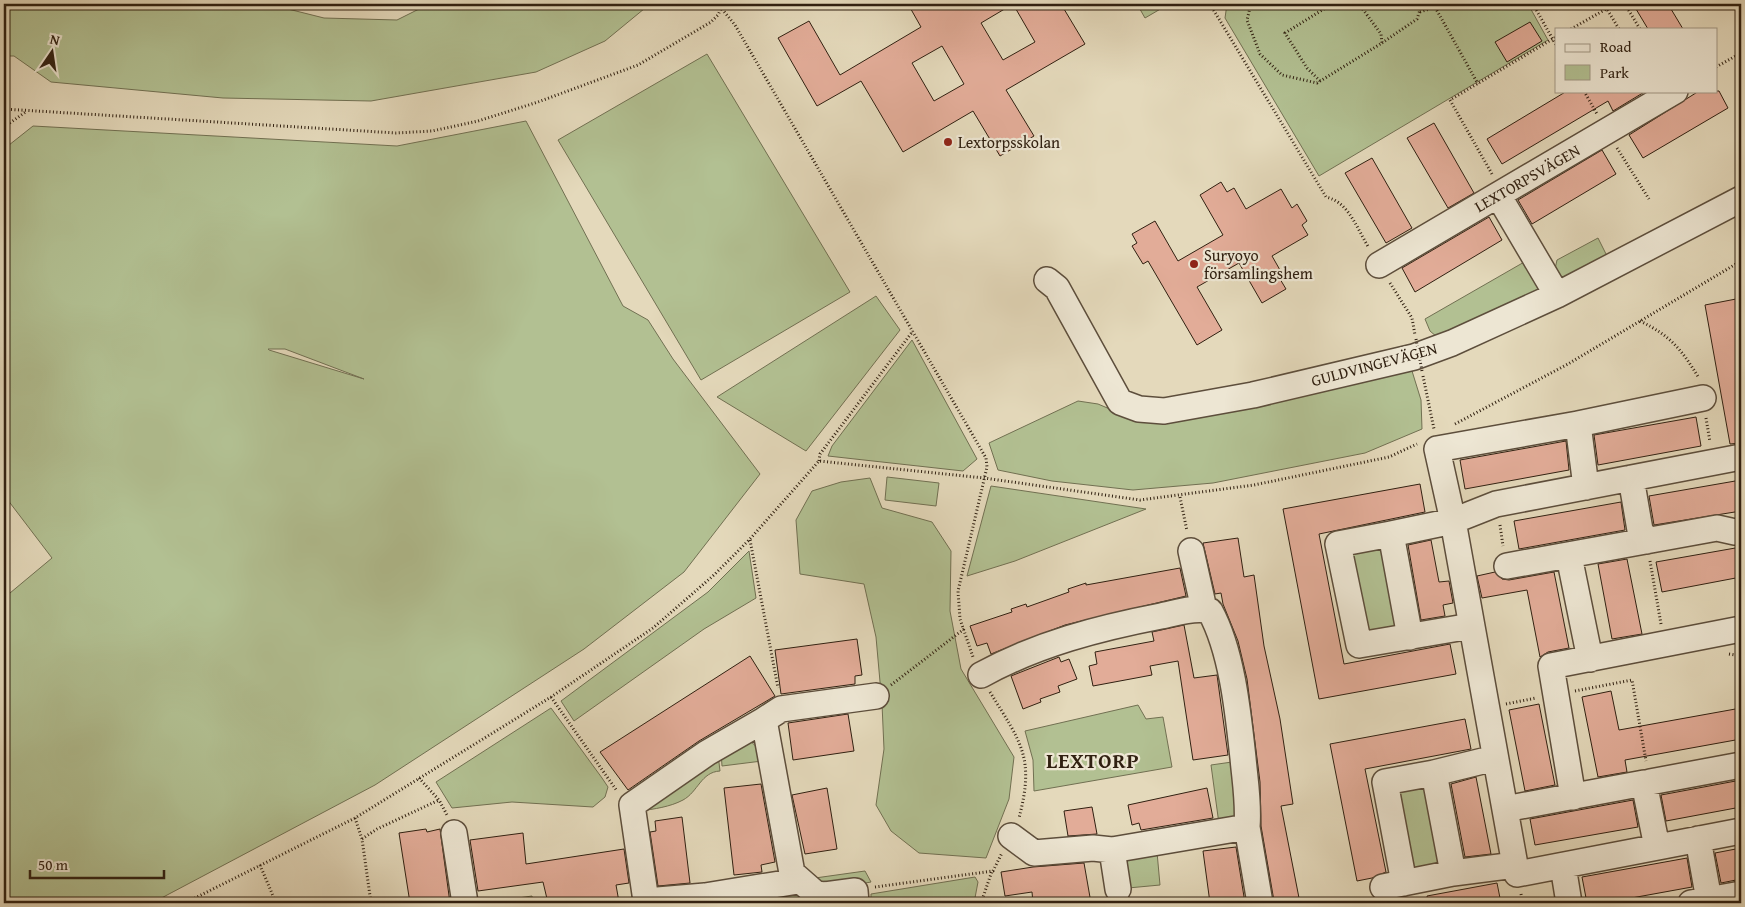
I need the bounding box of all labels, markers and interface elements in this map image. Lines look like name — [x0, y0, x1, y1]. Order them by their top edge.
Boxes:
north arrow — [28, 28, 78, 78]
legend — [1555, 28, 1718, 92]
text: N — [48, 29, 62, 50]
text: Road — [1600, 36, 1631, 57]
text: Park — [1600, 62, 1629, 83]
place label: Lextorpsskolan — [958, 130, 1060, 154]
marker: Lextorpsskolan — [942, 136, 954, 148]
street label: LEXTORPSVÄGEN — [1470, 138, 1585, 218]
place label: Suryoyo församlingshem — [1204, 243, 1313, 285]
marker: Suryoyo församlingshem — [1188, 258, 1200, 270]
street label: GULDVINGEVÄGEN — [1308, 336, 1440, 392]
district label: LEXTORP — [1046, 745, 1140, 776]
scale bar — [30, 847, 164, 879]
text: 50 m — [38, 854, 69, 875]

